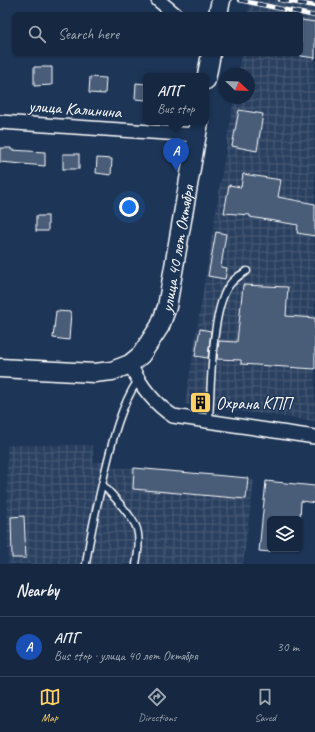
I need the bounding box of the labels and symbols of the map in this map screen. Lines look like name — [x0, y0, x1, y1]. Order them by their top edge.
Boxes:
north arrow — [219, 68, 255, 104]
street label: улица Калинина — [27, 95, 124, 123]
pin: A — [163, 138, 189, 171]
street label: улица 40 лет Октября — [155, 183, 199, 316]
your location — [119, 197, 139, 217]
building icon: Охрана КПП — [187, 390, 213, 416]
place label: Охрана КПП — [216, 393, 294, 414]

